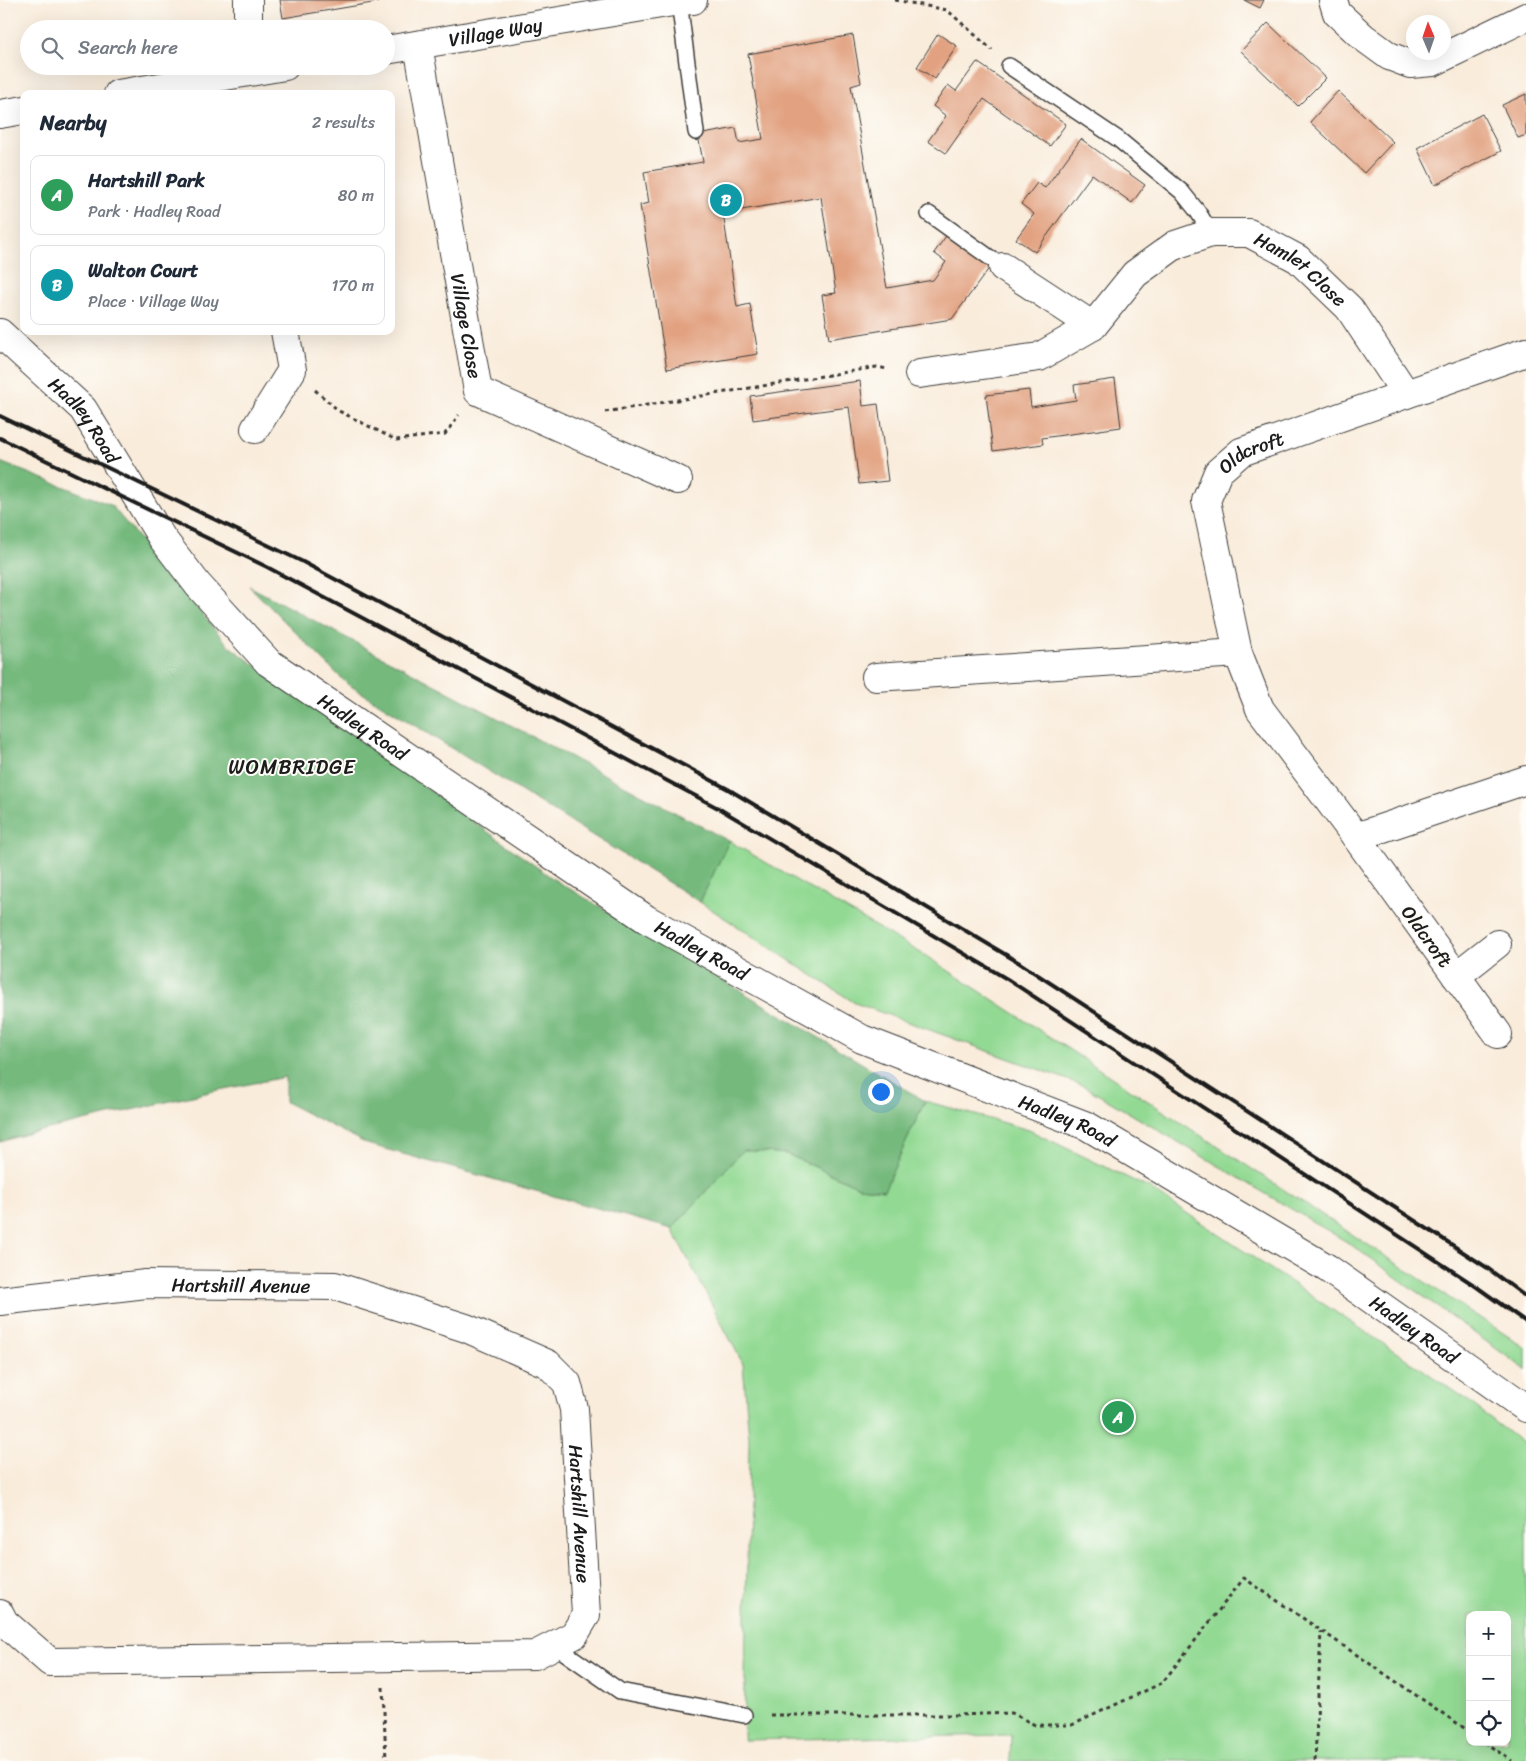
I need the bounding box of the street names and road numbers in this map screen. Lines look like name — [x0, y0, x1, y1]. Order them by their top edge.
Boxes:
street label: Village Way — [446, 8, 545, 56]
street label: Hamlet Close — [1248, 223, 1355, 315]
street label: Village Close — [441, 271, 492, 381]
street label: Hadley Road — [40, 369, 130, 472]
street label: Oldcroft — [1210, 422, 1288, 482]
street label: Hadley Road — [311, 684, 416, 771]
street label: Oldcroft — [1392, 898, 1461, 975]
street label: Hadley Road — [648, 911, 757, 991]
street label: Hadley Road — [1014, 1085, 1124, 1158]
street label: Hartshill Avenue — [172, 1268, 311, 1303]
street label: Hadley Road — [1362, 1287, 1467, 1374]
street label: Hartshill Avenue — [559, 1444, 600, 1584]

